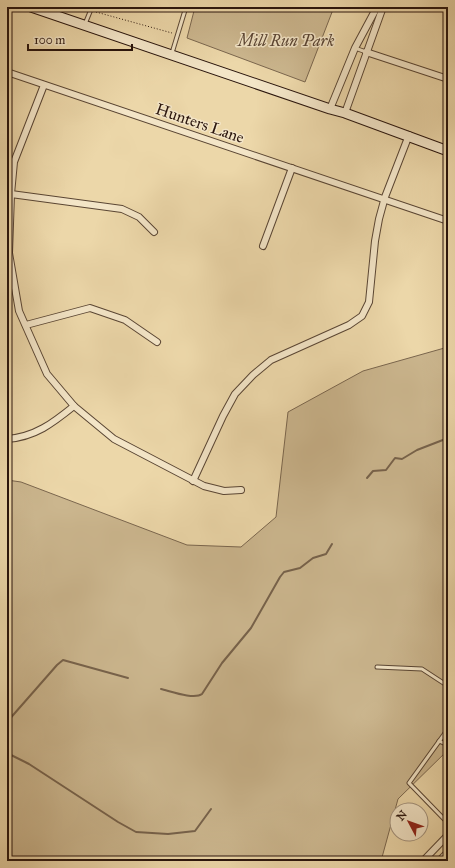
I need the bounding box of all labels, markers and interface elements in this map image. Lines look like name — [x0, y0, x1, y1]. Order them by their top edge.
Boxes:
scale bar — [28, 26, 132, 52]
park label: Mill Run Park — [236, 31, 334, 50]
text: 100 m — [34, 33, 65, 47]
street label: Hunters Lane — [153, 99, 247, 147]
north arrow — [389, 802, 429, 842]
text: N — [394, 807, 410, 824]

